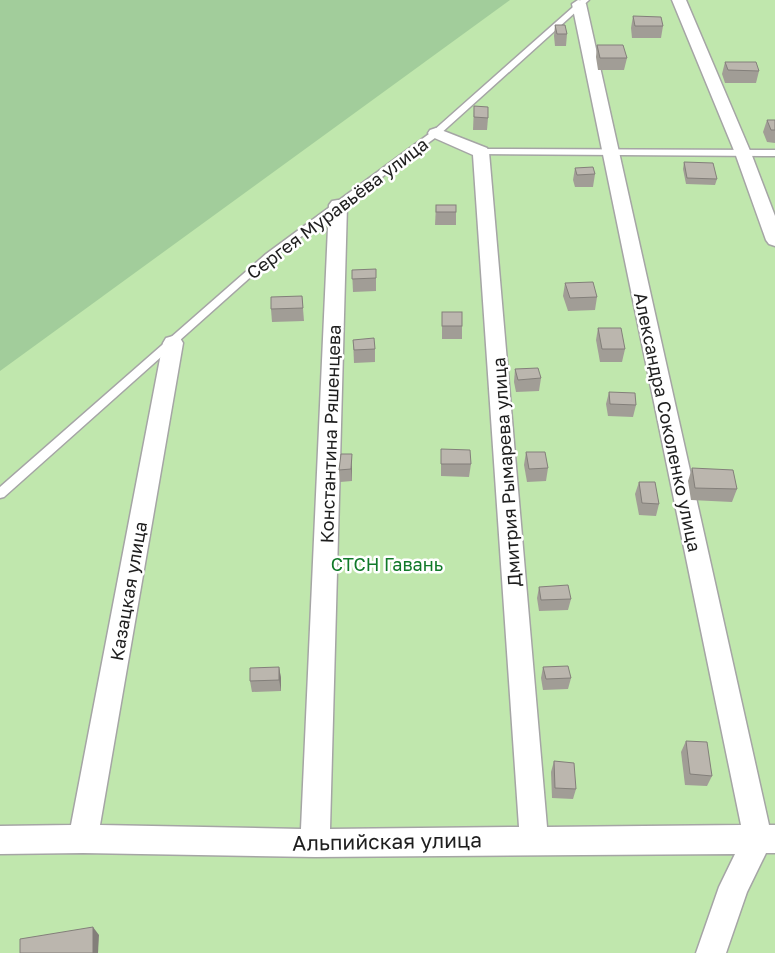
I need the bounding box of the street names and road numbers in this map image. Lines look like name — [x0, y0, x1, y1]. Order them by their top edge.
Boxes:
street label: Сергея Муравьёва улица — [242, 133, 432, 283]
street label: Александра Соколенко улица — [630, 290, 706, 554]
street label: Константина Ряшенцева — [315, 324, 345, 544]
street label: Дмитрия Рымарева улица — [487, 357, 525, 587]
street label: Казацкая улица — [105, 520, 151, 662]
street label: Альпийская улица — [292, 826, 482, 856]

